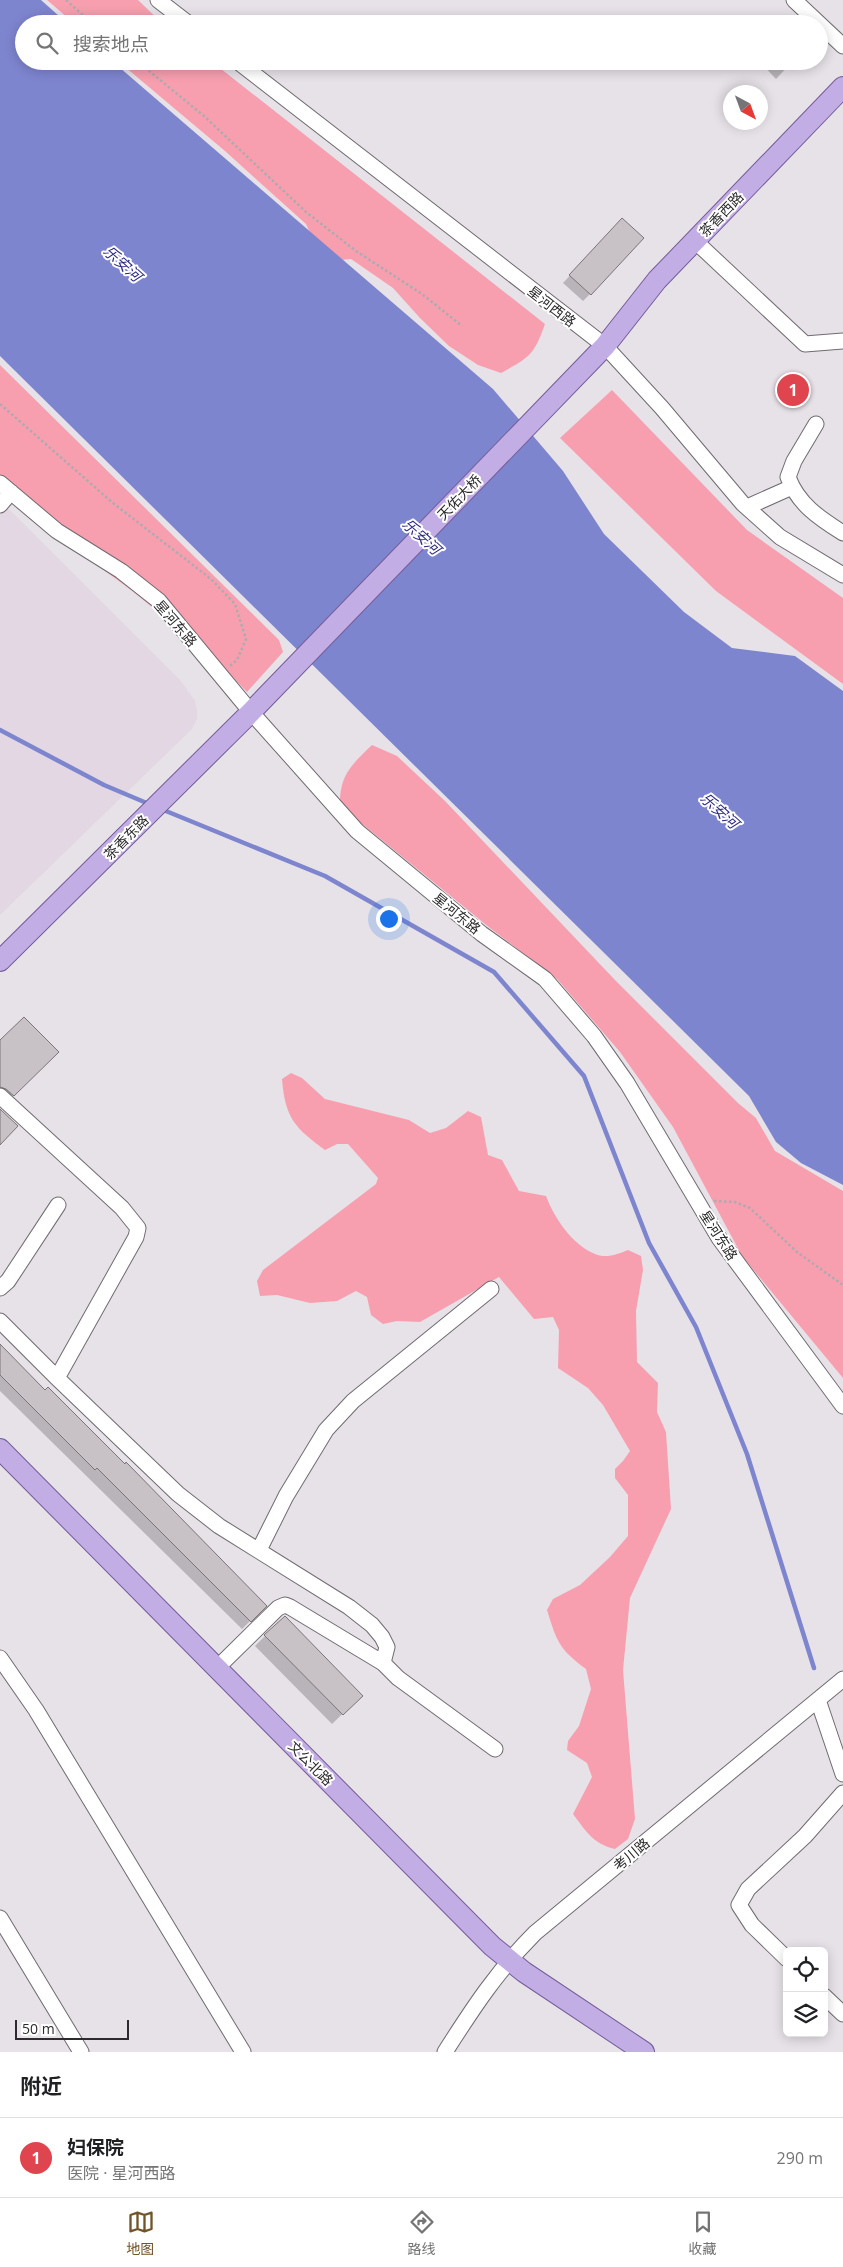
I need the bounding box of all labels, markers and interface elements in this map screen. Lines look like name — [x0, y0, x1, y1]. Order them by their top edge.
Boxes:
search box — [15, 15, 828, 70]
icon: search — [33, 29, 61, 57]
text: 搜索地点 — [73, 31, 149, 57]
north arrow — [723, 85, 768, 130]
street label: 茶香西路 — [695, 187, 747, 241]
water label: 乐安河 — [100, 241, 149, 287]
street label: 星河西路 — [524, 281, 580, 331]
pin: 1 — [777, 371, 809, 409]
street label: 天佑大桥 — [433, 470, 485, 524]
water label: 乐安河 — [399, 514, 448, 560]
street label: 星河东路 — [150, 596, 202, 650]
water label: 乐安河 — [697, 788, 746, 834]
street label: 茶香东路 — [99, 810, 153, 864]
street label: 星河东路 — [429, 888, 485, 938]
your location — [376, 906, 402, 932]
street label: 星河东路 — [696, 1206, 742, 1264]
street label: 文公北路 — [284, 1736, 338, 1790]
street label: 考川路 — [609, 1833, 653, 1875]
map controls — [783, 1947, 828, 2037]
button: locate — [783, 1947, 828, 1992]
button: layers — [783, 1992, 828, 2037]
scale bar — [15, 2017, 129, 2040]
text: 50 m — [22, 2019, 55, 2038]
text: 附近 — [20, 2072, 62, 2100]
text: 妇保院 — [67, 2134, 124, 2160]
text: 1 — [31, 2147, 41, 2169]
text: 290 m — [777, 2147, 823, 2169]
text: 医院 · 星河西路 — [67, 2162, 176, 2184]
tab: 地图 — [127, 2208, 155, 2258]
tab: 路线 — [408, 2208, 436, 2258]
tab: 收藏 — [689, 2208, 717, 2258]

